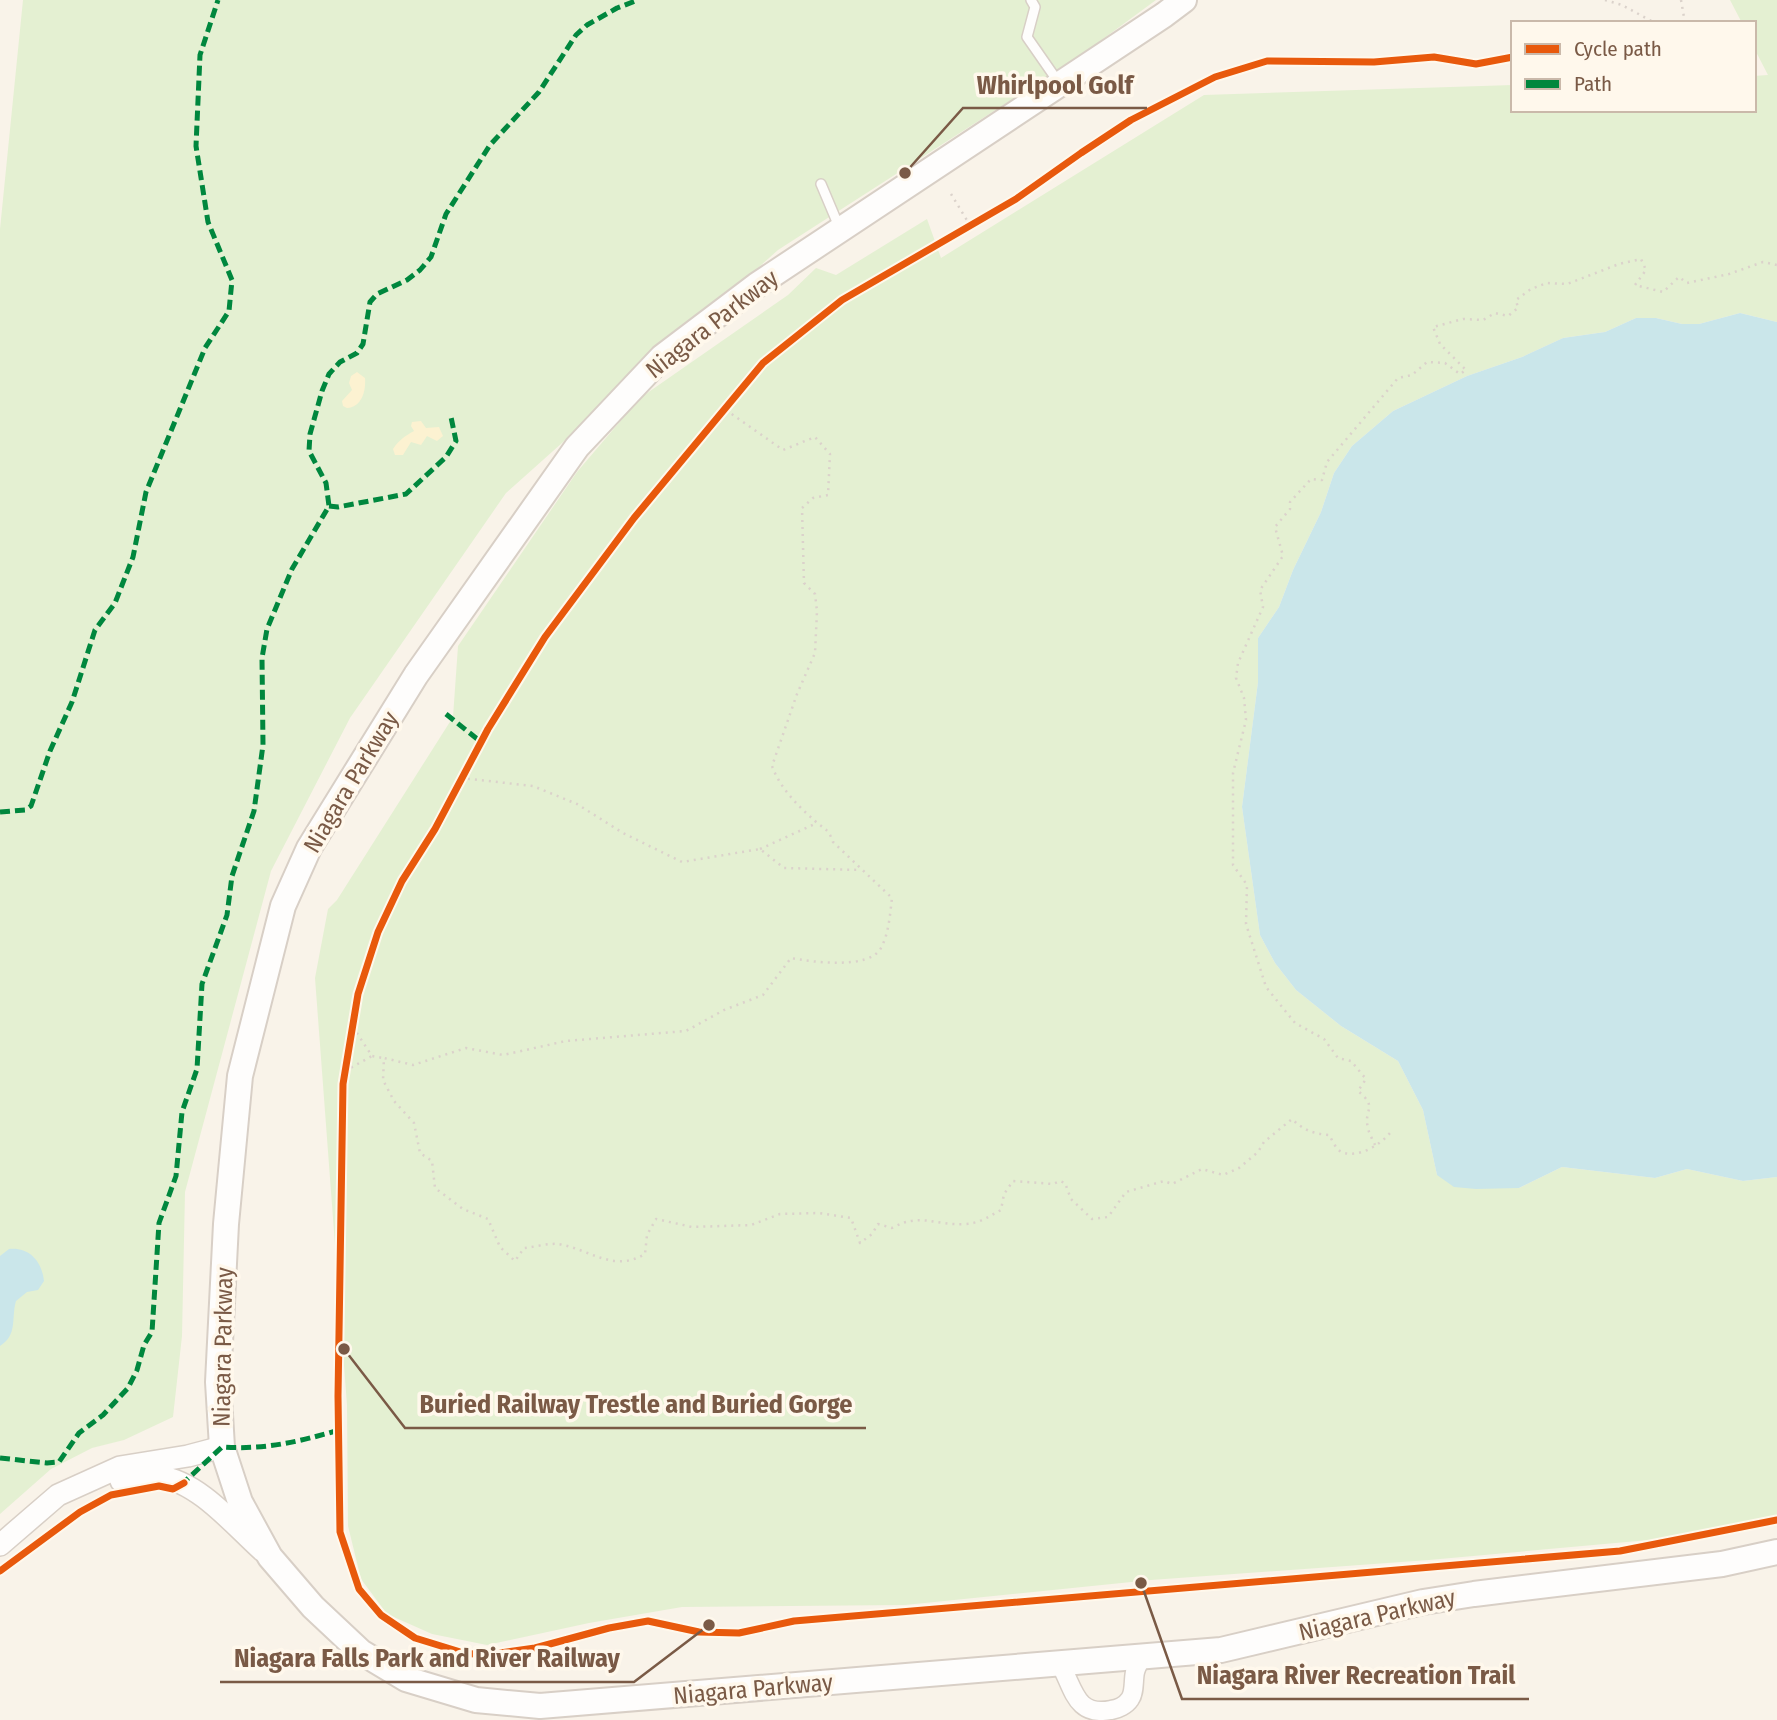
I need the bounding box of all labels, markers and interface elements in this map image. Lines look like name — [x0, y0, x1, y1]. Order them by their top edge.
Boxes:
legend — [1511, 21, 1756, 112]
text: Cycle path — [1574, 36, 1662, 62]
callout: Whirlpool Golf — [963, 61, 1147, 108]
text: Whirlpool Golf — [977, 70, 1136, 101]
text: Path — [1574, 71, 1612, 97]
street label: Niagara Parkway — [640, 264, 784, 384]
street label: Niagara Parkway — [298, 706, 404, 858]
street label: Niagara Parkway — [208, 1267, 238, 1427]
callout: Buried Railway Trestle and Buried Gorge — [405, 1381, 866, 1428]
text: Buried Railway Trestle and Buried Gorge — [420, 1389, 852, 1420]
street label: Niagara Parkway — [1296, 1583, 1458, 1647]
callout: Niagara Falls Park and River Railway — [220, 1635, 634, 1682]
text: Niagara Falls Park and River Railway — [234, 1643, 621, 1674]
callout: Niagara River Recreation Trail — [1182, 1652, 1529, 1699]
text: Niagara River Recreation Trail — [1197, 1660, 1516, 1691]
street label: Niagara Parkway — [672, 1668, 834, 1710]

